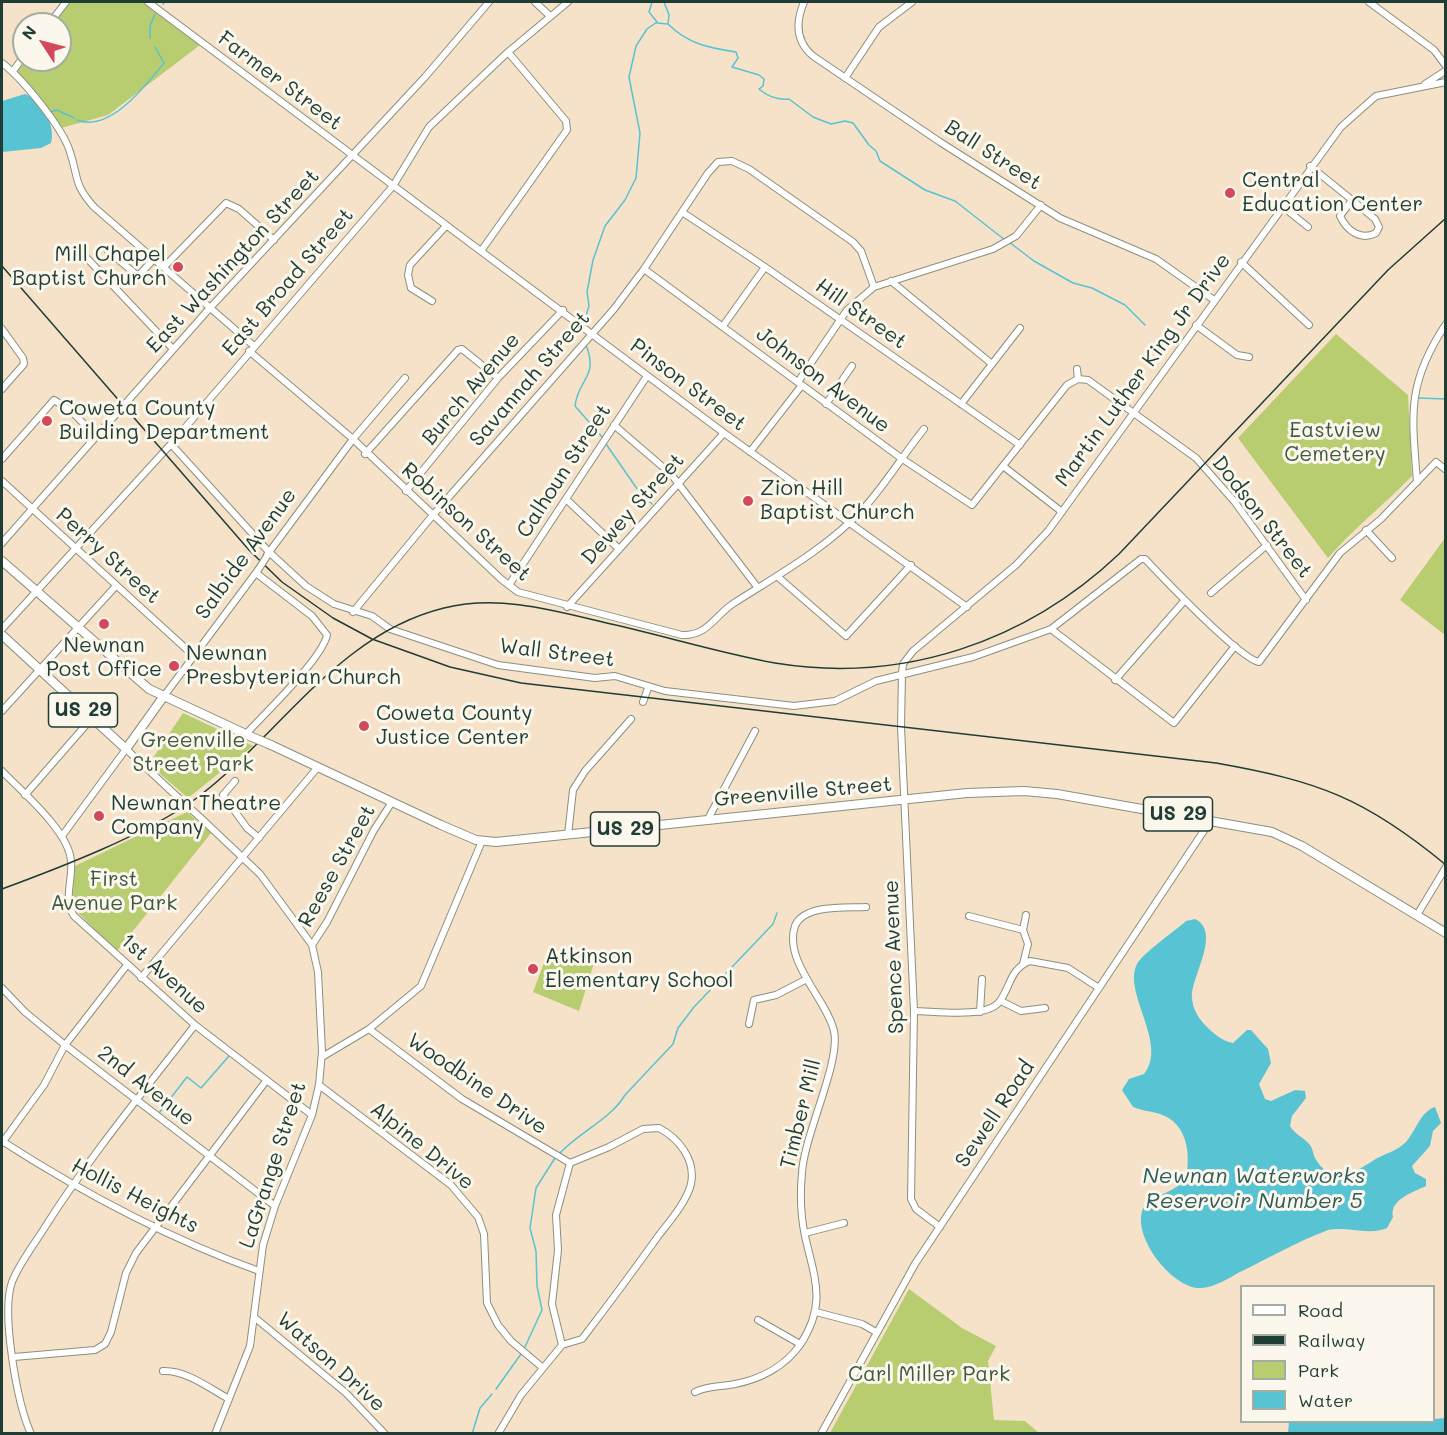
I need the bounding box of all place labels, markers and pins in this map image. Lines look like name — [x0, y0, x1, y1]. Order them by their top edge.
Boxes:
place label: Central Education Center — [1242, 168, 1423, 218]
marker: Central Education Center — [1223, 186, 1237, 200]
place label: Mill Chapel Baptist Church — [12, 242, 166, 292]
marker: Mill Chapel Baptist Church — [171, 260, 185, 274]
place label: Coweta County Building Department — [59, 396, 269, 446]
marker: Coweta County Building Department — [40, 414, 54, 428]
place label: Zion Hill Baptist Church — [760, 476, 914, 526]
marker: Zion Hill Baptist Church — [741, 494, 755, 508]
marker: Newnan Post Office — [97, 617, 111, 631]
place label: Newnan Post Office — [46, 633, 162, 683]
place label: Newnan Presbyterian Church — [186, 641, 401, 691]
marker: Newnan Presbyterian Church — [167, 659, 181, 673]
place label: Coweta County Justice Center — [376, 701, 533, 751]
marker: Coweta County Justice Center — [357, 719, 371, 733]
place label: Newnan Theatre Company — [111, 791, 281, 841]
marker: Newnan Theatre Company — [92, 809, 106, 823]
place label: Atkinson Elementary School — [545, 944, 733, 994]
marker: Atkinson Elementary School — [526, 962, 540, 976]

